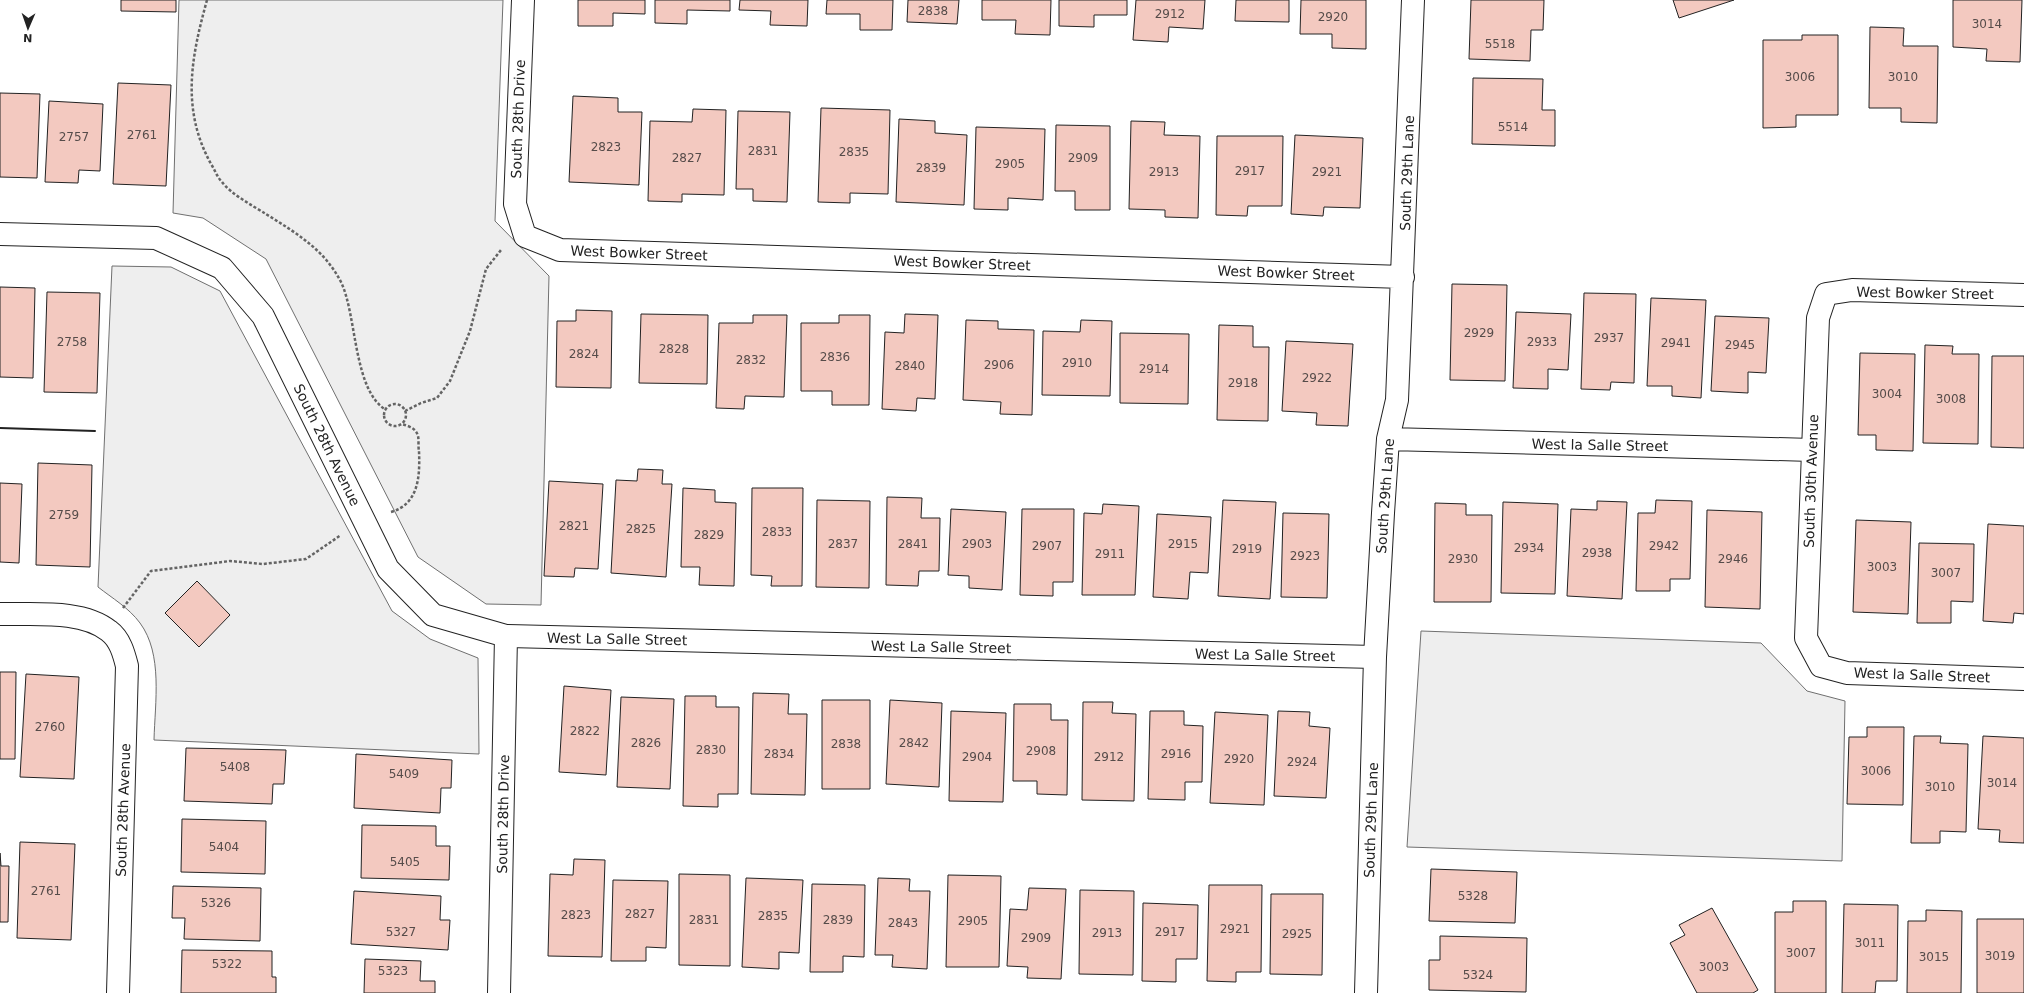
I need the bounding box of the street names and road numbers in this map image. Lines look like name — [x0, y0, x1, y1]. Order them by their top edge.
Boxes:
street label: South 28th Drive — [508, 59, 528, 179]
street label: South 29th Lane — [1397, 115, 1417, 231]
street label: West Bowker Street — [570, 243, 708, 263]
street label: West Bowker Street — [893, 253, 1031, 273]
street label: West Bowker Street — [1217, 263, 1355, 283]
street label: West Bowker Street — [1856, 284, 1994, 302]
street label: South 28th Avenue — [290, 381, 364, 509]
street label: South 30th Avenue — [1801, 414, 1821, 548]
street label: West la Salle Street — [1532, 436, 1669, 454]
street label: South 29th Lane — [1373, 438, 1397, 554]
street label: West La Salle Street — [547, 630, 688, 648]
street label: West La Salle Street — [871, 638, 1012, 656]
street label: West La Salle Street — [1195, 646, 1336, 664]
street label: West la Salle Street — [1853, 665, 1991, 685]
street label: South 28th Avenue — [113, 743, 133, 877]
street label: South 28th Drive — [494, 754, 512, 874]
street label: South 29th Lane — [1361, 762, 1381, 878]

